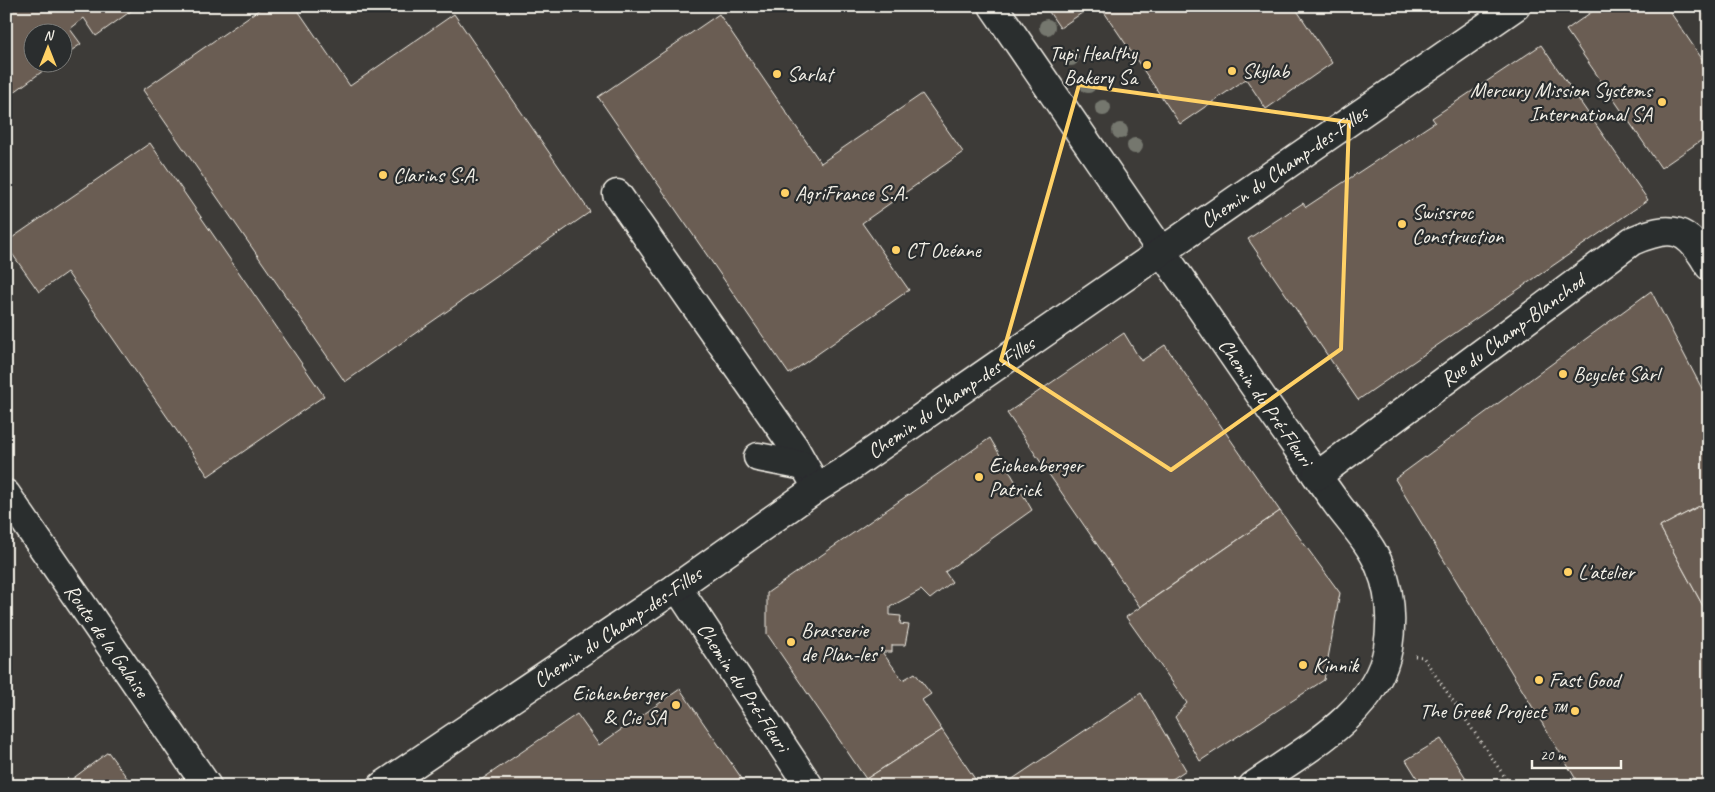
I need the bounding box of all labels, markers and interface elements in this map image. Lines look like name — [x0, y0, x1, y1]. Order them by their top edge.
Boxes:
north arrow — [22, 22, 72, 72]
text: N — [44, 27, 55, 44]
place label: Tupi Healthy Bakery Sa — [1049, 40, 1139, 90]
place label: Skylab — [1242, 58, 1291, 84]
marker: Tupi Healthy Bakery Sa — [1141, 59, 1153, 71]
place label: Sarlat — [787, 61, 836, 87]
marker: Skylab — [1226, 65, 1238, 77]
marker: Sarlat — [771, 68, 783, 80]
place label: Mercury Mission Systems International SA — [1470, 77, 1654, 127]
marker: Mercury Mission Systems International SA — [1656, 96, 1668, 108]
street label: Chemin du Champ-des-Filles — [1195, 99, 1374, 234]
place label: Clarins S.A. — [393, 162, 479, 188]
marker: Clarins S.A. — [377, 169, 389, 181]
place label: AgriFrance S.A. — [795, 180, 909, 206]
marker: AgriFrance S.A. — [779, 187, 791, 199]
place label: Swissroc Construction — [1412, 199, 1504, 249]
marker: Swissroc Construction — [1396, 218, 1408, 230]
place label: CT Océane — [906, 237, 982, 263]
marker: CT Océane — [890, 244, 902, 256]
street label: Rue du Champ-Blanchod — [1435, 266, 1593, 392]
street label: Chemin du Champ-des-Filles — [862, 329, 1041, 464]
street label: Chemin du Pré-Fleuri — [1212, 333, 1321, 474]
place label: Bcyclet Sàrl — [1573, 361, 1663, 387]
marker: Bcyclet Sàrl — [1557, 368, 1569, 380]
place label: Eichenberger Patrick — [989, 452, 1085, 502]
marker: Eichenberger Patrick — [973, 471, 985, 483]
place label: L'atelier — [1578, 559, 1636, 585]
street label: Chemin du Champ-des-Filles — [528, 560, 708, 693]
marker: L'atelier — [1562, 566, 1574, 578]
street label: Route de la Galaise — [59, 579, 156, 703]
street label: Chemin du Pré-Fleuri — [691, 617, 797, 759]
place label: Brasserie de Plan-les’ — [801, 617, 884, 667]
marker: Brasserie de Plan-les’ — [785, 636, 797, 648]
place label: Kinnik — [1313, 652, 1359, 678]
marker: Kinnik — [1297, 659, 1309, 671]
place label: Fast Good — [1549, 667, 1623, 693]
marker: Fast Good — [1533, 674, 1545, 686]
place label: Eichenberger & Cie SA — [572, 680, 668, 730]
place label: The Greek Project ™ — [1419, 698, 1568, 724]
marker: Eichenberger & Cie SA — [670, 699, 682, 711]
marker: The Greek Project ™ — [1569, 705, 1581, 717]
scale bar — [1532, 737, 1621, 769]
text: 20 m — [1540, 746, 1567, 765]

